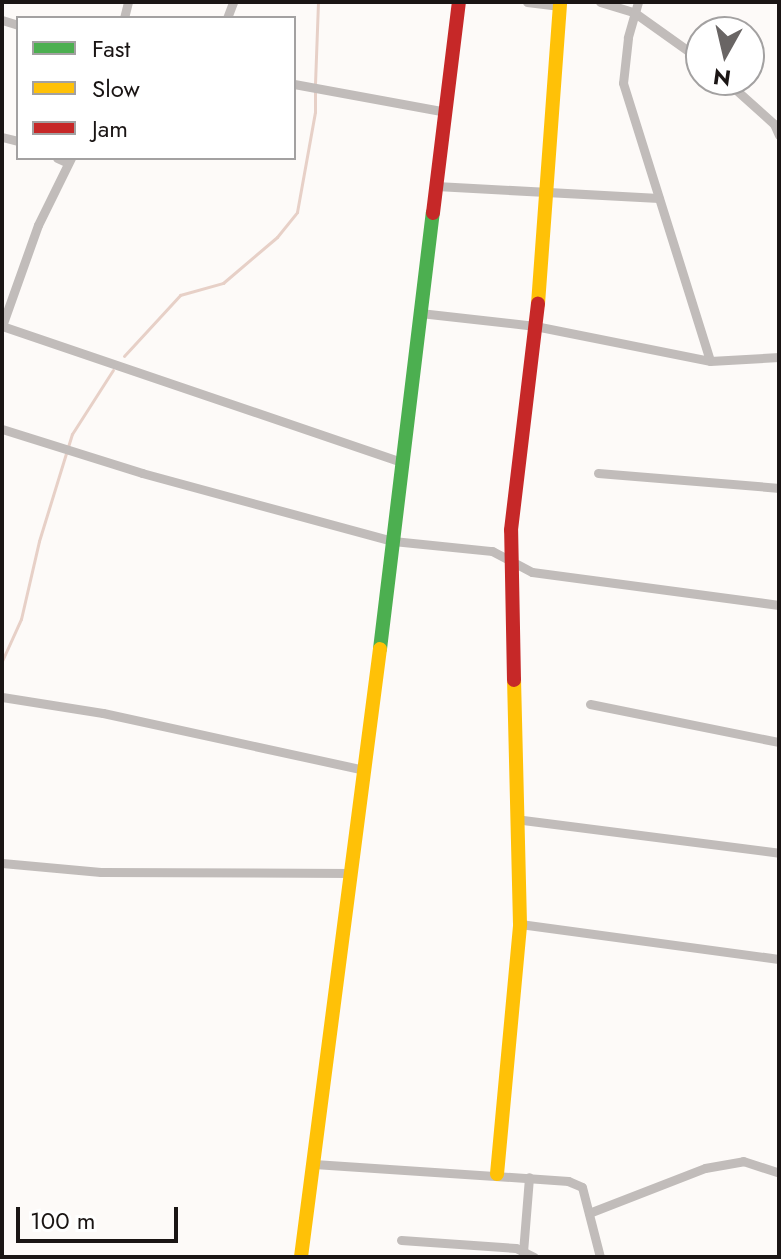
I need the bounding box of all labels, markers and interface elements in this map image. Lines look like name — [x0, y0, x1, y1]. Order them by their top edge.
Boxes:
legend — [16, 16, 296, 160]
north arrow — [685, 16, 765, 96]
text: Fast — [92, 31, 130, 66]
text: N — [711, 61, 733, 95]
text: Slow — [92, 71, 140, 106]
text: Jam — [92, 111, 128, 146]
scale bar — [20, 1191, 182, 1241]
text: 100 m — [30, 1203, 96, 1238]

